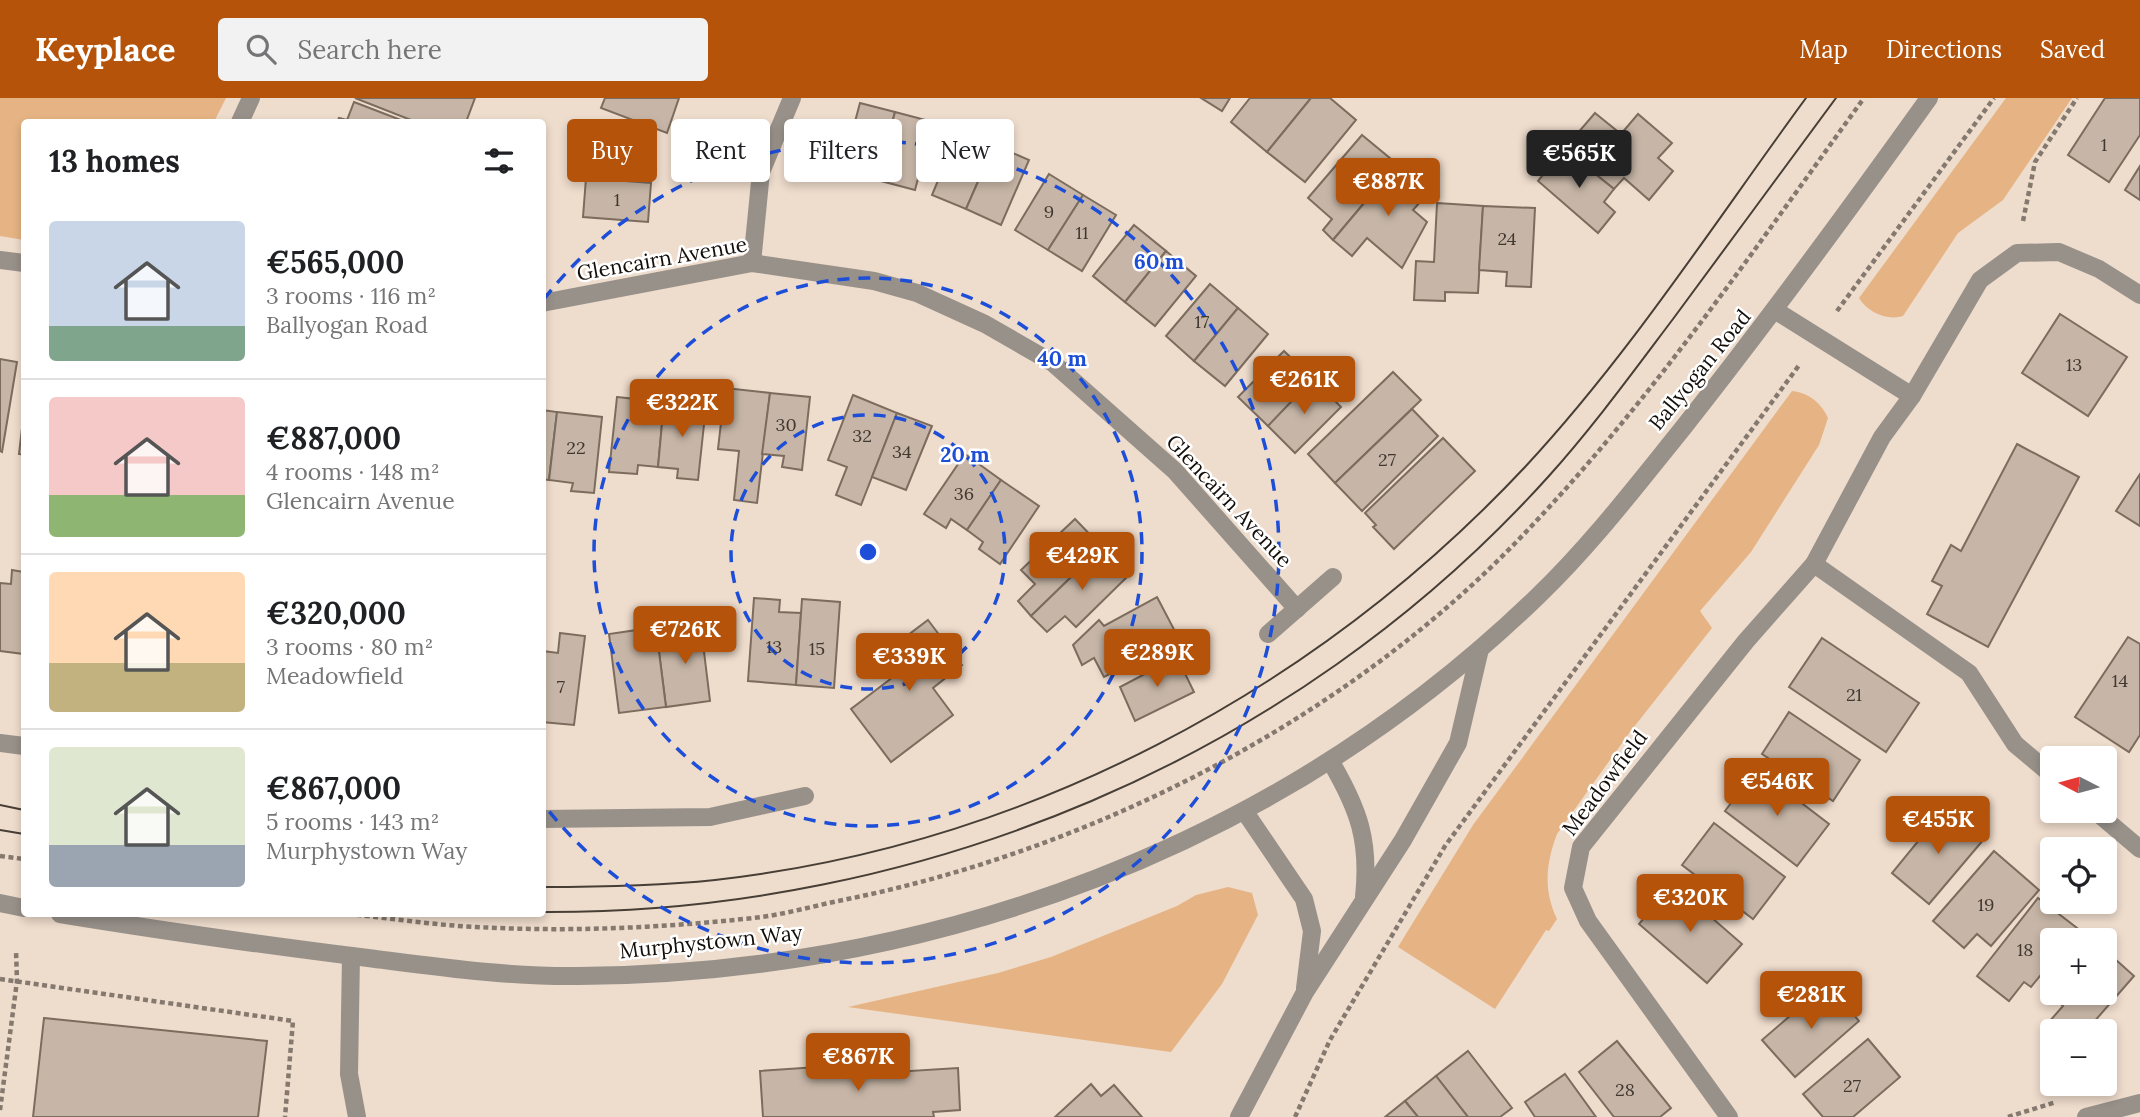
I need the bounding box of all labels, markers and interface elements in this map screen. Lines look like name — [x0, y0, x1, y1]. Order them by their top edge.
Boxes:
search box — [218, 18, 708, 81]
text: Keyplace — [35, 28, 176, 70]
icon: search — [242, 30, 280, 68]
text: Search here — [298, 33, 442, 66]
text: Map — [1799, 34, 1848, 65]
text: Directions — [1886, 34, 2002, 65]
text: Saved — [2040, 34, 2105, 65]
chip: Buy — [567, 119, 657, 182]
chip: Rent — [671, 119, 770, 182]
chip: Filters — [784, 119, 902, 182]
chip: New — [916, 119, 1014, 182]
pin: €565K — [1530, 130, 1628, 190]
house number: 1 — [2101, 133, 2107, 156]
text: €565K — [1542, 138, 1616, 167]
text: 13 homes — [49, 142, 180, 180]
icon: filters — [480, 142, 518, 180]
pin: €887K — [1339, 158, 1437, 218]
text: €887K — [1352, 166, 1424, 195]
house number: 1 — [614, 188, 620, 211]
house number: 9 — [1044, 200, 1054, 223]
house number: 11 — [1075, 221, 1089, 244]
house number: 24 — [1497, 227, 1517, 250]
street label: Glencairn Avenue — [575, 230, 749, 287]
text: €565,000 — [266, 243, 404, 281]
text: 60 m — [1134, 248, 1184, 275]
icon: home — [105, 249, 189, 333]
text: 3 rooms · 116 m² — [266, 281, 436, 310]
street label: Ballyogan Road — [1643, 304, 1757, 436]
text: Ballyogan Road — [266, 310, 428, 339]
house number: 17 — [1195, 310, 1209, 333]
text: 40 m — [1037, 345, 1087, 372]
house number: 13 — [2066, 353, 2082, 376]
pin: €261K — [1255, 356, 1353, 416]
text: €261K — [1269, 364, 1339, 393]
pin: €322K — [633, 380, 731, 439]
text: €322K — [646, 387, 718, 416]
house number: 30 — [775, 413, 797, 436]
text: €887,000 — [266, 419, 401, 457]
house number: 32 — [852, 424, 872, 447]
icon: home — [105, 425, 189, 509]
street label: Glencairn Avenue — [1161, 428, 1298, 573]
house number: 22 — [566, 436, 586, 459]
house number: 34 — [892, 440, 912, 463]
text: 20 m — [940, 441, 990, 468]
house number: 27 — [1378, 448, 1396, 471]
text: 4 rooms · 148 m² — [266, 457, 440, 486]
house number: 36 — [954, 482, 974, 505]
text: Glencairn Avenue — [266, 486, 455, 515]
pin: €429K — [1033, 532, 1131, 592]
centre of rings — [856, 540, 880, 564]
text: €429K — [1045, 540, 1119, 569]
text: €320,000 — [266, 594, 406, 632]
icon: home — [105, 600, 189, 684]
pin: €726K — [636, 606, 734, 666]
text: €726K — [649, 614, 721, 643]
pin: €289K — [1108, 630, 1206, 689]
text: 3 rooms · 80 m² — [266, 632, 433, 661]
pin: €339K — [860, 634, 958, 693]
house number: 13 — [766, 635, 782, 658]
house number: 15 — [809, 637, 825, 660]
text: €289K — [1120, 637, 1194, 666]
text: €339K — [872, 641, 946, 670]
text: Meadowfield — [266, 661, 403, 690]
house number: 14 — [2112, 669, 2128, 692]
house number: 7 — [557, 675, 565, 698]
house number: 21 — [1846, 683, 1862, 706]
street label: Meadowfield — [1556, 724, 1653, 841]
north arrow — [2040, 746, 2118, 822]
map controls — [2040, 746, 2117, 1096]
pin: €546K — [1728, 758, 1826, 818]
text: €546K — [1740, 766, 1814, 795]
text: €867,000 — [266, 769, 401, 807]
icon: home — [105, 775, 189, 859]
pin: €455K — [1889, 796, 1987, 856]
text: €455K — [1902, 804, 1974, 833]
text: 5 rooms · 143 m² — [266, 807, 439, 836]
text: Murphystown Way — [266, 836, 467, 865]
button: locate — [2040, 837, 2117, 914]
pin: €320K — [1641, 874, 1739, 934]
text: €320K — [1653, 882, 1727, 911]
house number: 19 — [1978, 893, 1994, 916]
street label: Murphystown Way — [618, 918, 804, 965]
button: + — [2040, 928, 2117, 1005]
house number: 18 — [2017, 938, 2033, 961]
pin: €281K — [1762, 972, 1860, 1031]
text: €281K — [1776, 979, 1846, 1008]
button: − — [2040, 1019, 2117, 1096]
pin: €867K — [809, 1034, 907, 1093]
text: €867K — [822, 1041, 894, 1070]
house number: 27 — [1843, 1074, 1861, 1097]
house number: 28 — [1615, 1078, 1635, 1101]

